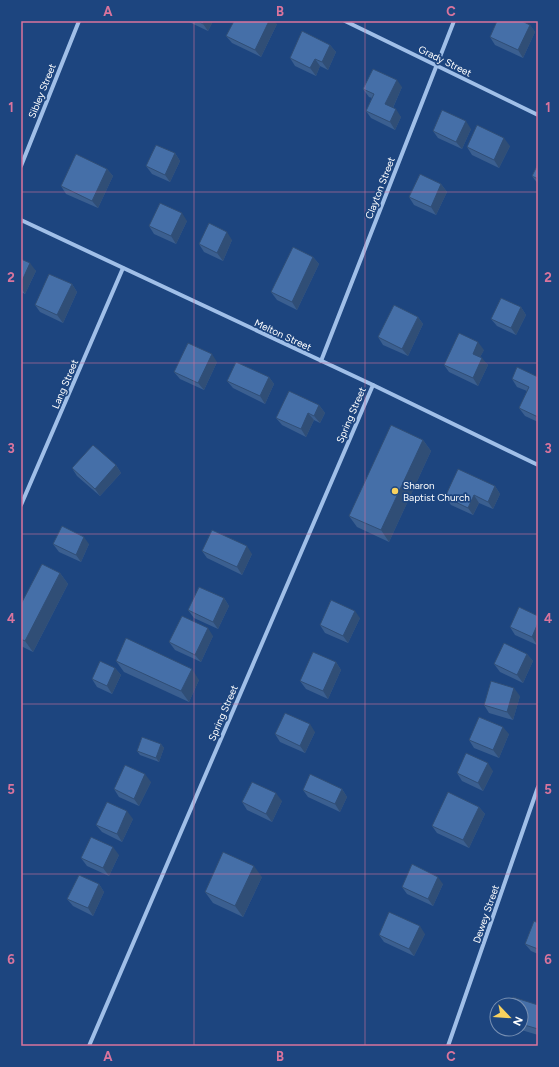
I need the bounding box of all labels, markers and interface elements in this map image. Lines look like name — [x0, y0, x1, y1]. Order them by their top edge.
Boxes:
text: A — [103, 4, 113, 19]
text: B — [276, 4, 284, 19]
text: C — [446, 4, 456, 19]
street label: Grady Street — [416, 43, 474, 80]
street label: Sibley Street — [25, 62, 59, 120]
text: 1 — [8, 100, 14, 115]
text: 1 — [545, 100, 551, 115]
street label: Clayton Street — [362, 155, 398, 221]
text: 2 — [7, 270, 15, 285]
text: 2 — [544, 270, 552, 285]
street label: Melton Street — [252, 316, 314, 354]
street label: Lang Street — [49, 357, 81, 411]
street label: Spring Street — [333, 385, 369, 445]
text: 3 — [7, 441, 15, 456]
text: 3 — [544, 441, 552, 456]
place label: Sharon Baptist Church — [403, 479, 470, 504]
marker: Sharon Baptist Church — [390, 486, 400, 496]
text: 4 — [7, 611, 15, 626]
text: 4 — [544, 611, 552, 626]
street label: Spring Street — [205, 683, 241, 743]
text: 5 — [7, 782, 15, 797]
text: 5 — [544, 782, 552, 797]
street label: Dewey Street — [470, 883, 502, 945]
text: 6 — [7, 952, 15, 967]
text: 6 — [544, 952, 552, 967]
north arrow — [489, 997, 529, 1037]
text: N — [510, 1014, 525, 1028]
text: A — [103, 1049, 113, 1064]
text: B — [276, 1049, 284, 1064]
text: C — [446, 1049, 456, 1064]

